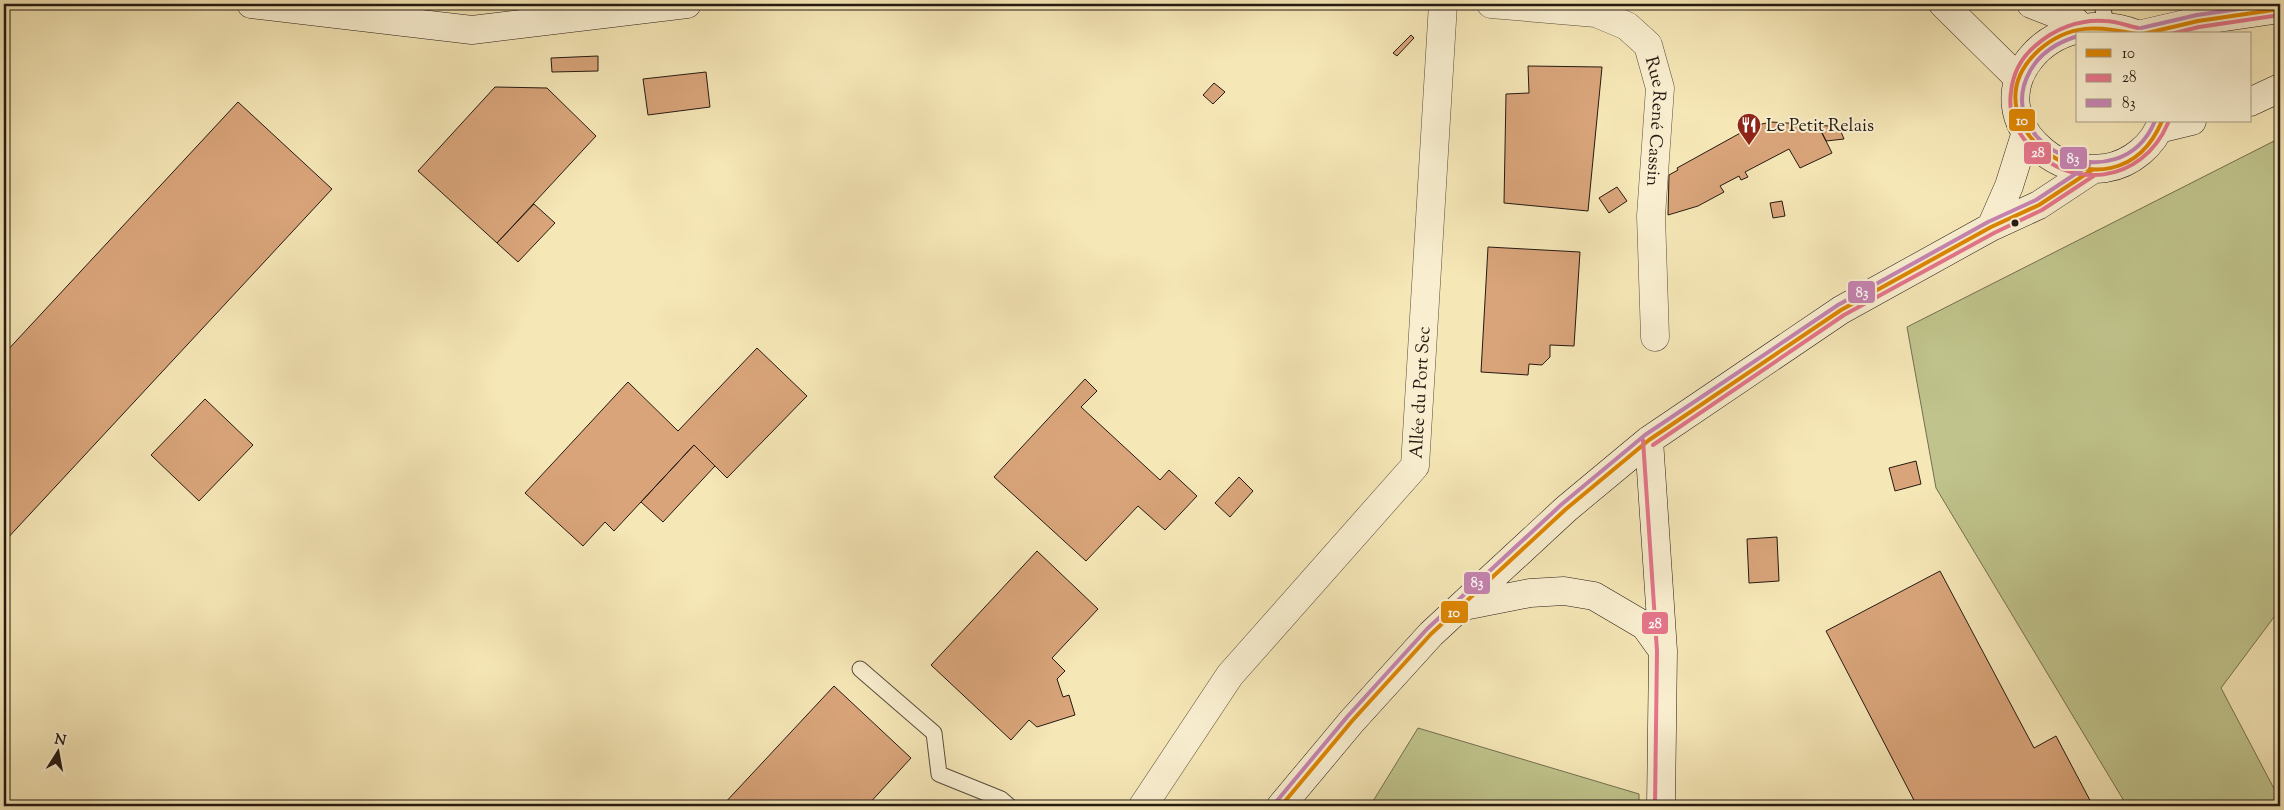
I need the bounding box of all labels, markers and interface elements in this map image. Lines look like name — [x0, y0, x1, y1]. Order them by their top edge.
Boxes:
legend — [2076, 32, 2252, 122]
text: 10 — [2122, 44, 2135, 65]
street label: Rue René Cassin — [1637, 54, 1671, 187]
text: 28 — [2122, 68, 2137, 89]
text: 83 — [2122, 94, 2136, 115]
line badge: 10 — [2008, 108, 2036, 132]
restaurant icon: Le Petit Relais — [1736, 112, 1762, 146]
text: 10 — [2016, 112, 2029, 132]
place label: Le Petit Relais — [1766, 114, 1874, 140]
line badge: 28 — [2023, 141, 2052, 165]
text: 28 — [2031, 144, 2045, 164]
line badge: 83 — [2059, 146, 2088, 170]
text: 83 — [2067, 150, 2080, 170]
unlabelled marker — [2010, 218, 2020, 228]
line badge: 83 — [1847, 280, 1876, 304]
text: 83 — [1856, 284, 1869, 304]
street label: Allée du Port Sec — [1404, 326, 1438, 460]
line badge: 83 — [1463, 571, 1491, 595]
text: 83 — [1471, 574, 1484, 594]
line badge: 10 — [1440, 600, 1469, 624]
text: 10 — [1448, 604, 1461, 624]
line badge: 28 — [1641, 611, 1669, 635]
text: 28 — [1648, 615, 1662, 635]
north arrow — [32, 728, 82, 778]
text: N — [53, 730, 67, 752]

